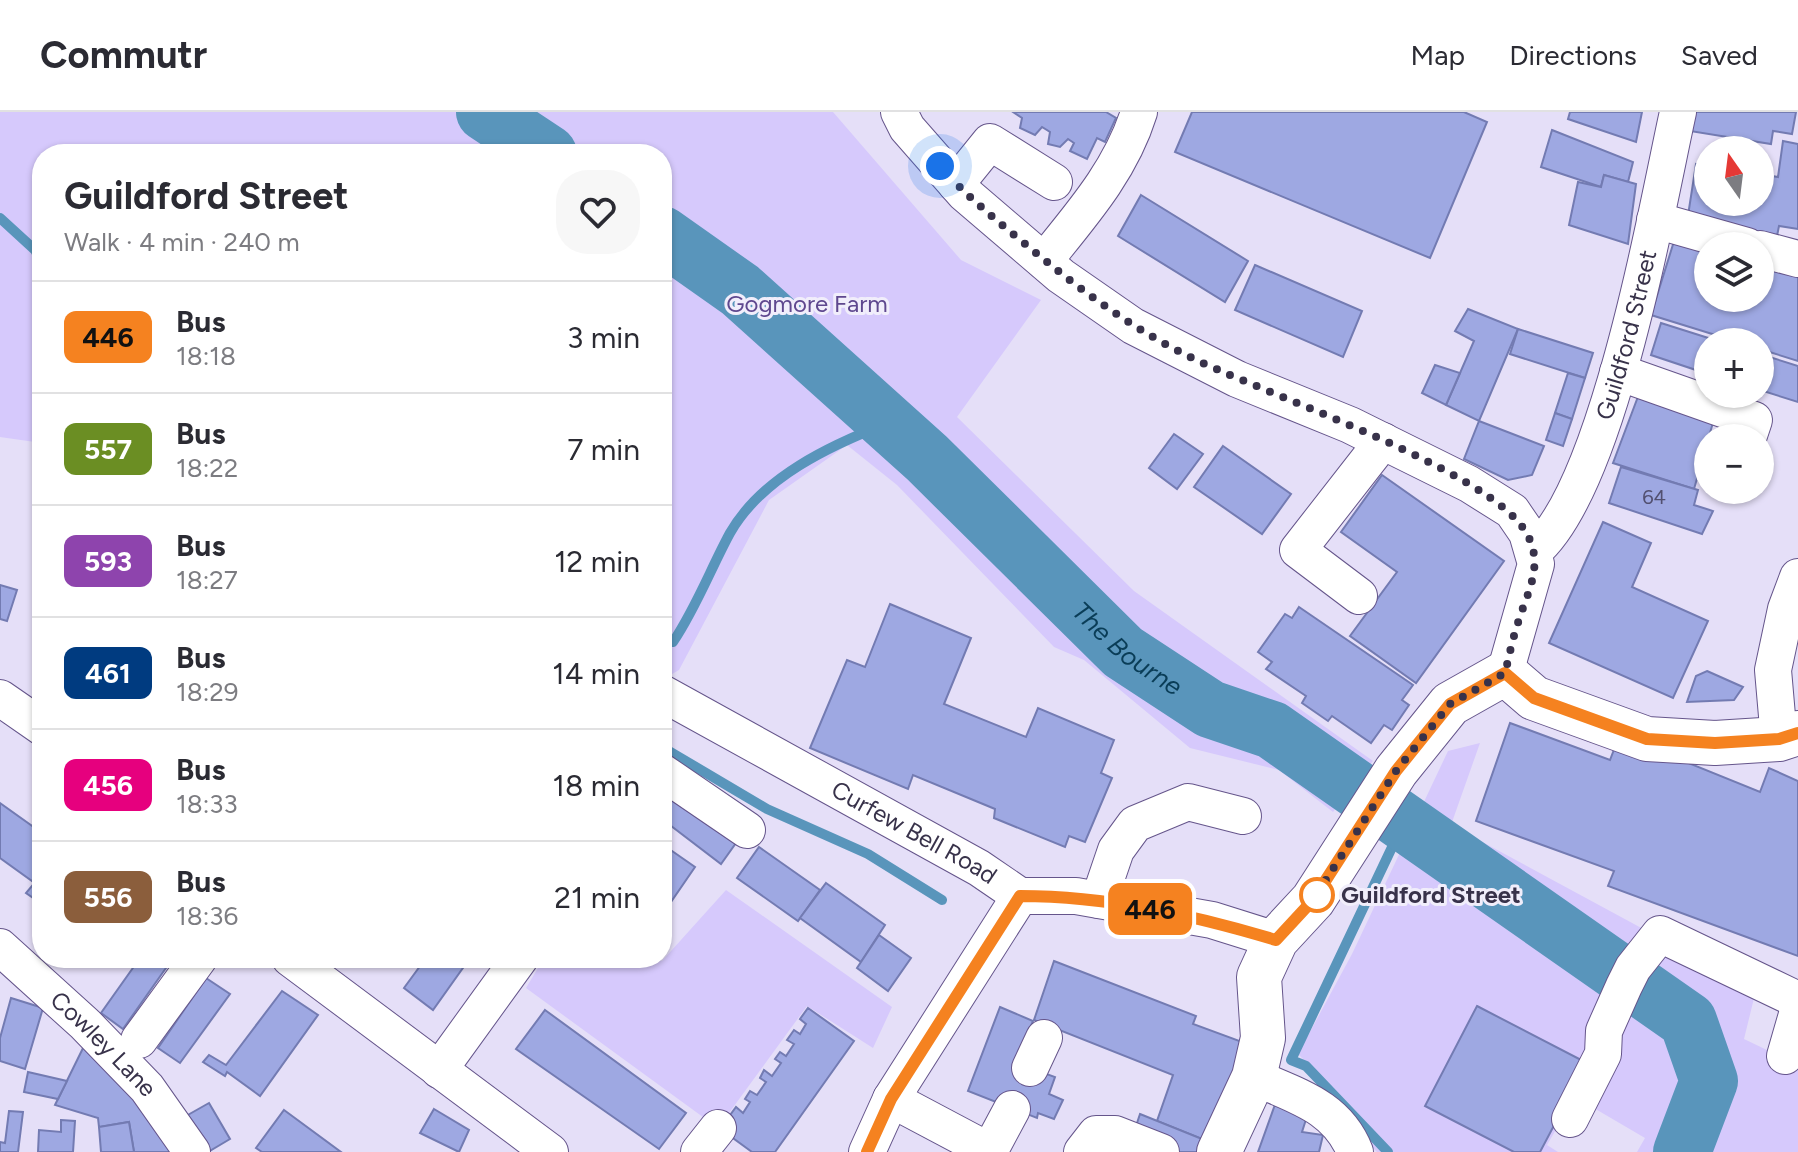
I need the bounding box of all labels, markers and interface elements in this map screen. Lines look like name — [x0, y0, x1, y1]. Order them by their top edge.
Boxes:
text: Commutr — [40, 32, 207, 78]
text: Map — [1411, 38, 1465, 72]
text: Directions — [1509, 38, 1637, 72]
text: Saved — [1681, 38, 1758, 72]
north arrow — [1694, 136, 1774, 216]
map controls — [1694, 136, 1774, 504]
your location — [920, 146, 960, 186]
button: heart — [556, 170, 640, 254]
text: Guildford Street — [64, 173, 348, 219]
text: Walk · 4 min · 240 m — [64, 226, 300, 258]
button: layers — [1694, 232, 1774, 312]
street label: Guildford Street — [1589, 247, 1662, 423]
park label: Gogmore Farm — [726, 289, 888, 318]
text: Bus — [176, 303, 225, 340]
text: 3 min — [567, 319, 640, 356]
text: 446 — [82, 320, 134, 354]
button: + — [1694, 328, 1774, 408]
text: 18:18 — [176, 340, 236, 372]
text: Bus — [176, 415, 225, 452]
button: − — [1694, 424, 1774, 504]
text: 7 min — [567, 431, 640, 468]
text: 557 — [84, 432, 132, 466]
text: 18:22 — [176, 452, 238, 484]
house number: 64 — [1642, 485, 1666, 509]
text: Bus — [176, 527, 225, 564]
text: 12 min — [554, 543, 640, 580]
text: 593 — [84, 544, 132, 578]
text: 18:27 — [176, 564, 238, 596]
water label: The Bourne — [1066, 595, 1188, 703]
text: Bus — [176, 639, 225, 676]
text: 14 min — [552, 655, 640, 692]
text: 461 — [85, 656, 131, 690]
text: 18:29 — [176, 676, 239, 708]
text: Bus — [176, 751, 225, 788]
text: 18 min — [553, 767, 640, 804]
text: 456 — [83, 768, 133, 802]
street label: Curfew Bell Road — [826, 774, 1003, 890]
text: 18:33 — [176, 788, 238, 820]
text: Bus — [176, 863, 225, 900]
marker: Guildford Street — [1300, 878, 1334, 912]
text: 21 min — [554, 879, 640, 916]
text: 556 — [84, 880, 132, 914]
place label: Guildford Street — [1341, 880, 1521, 909]
line badge: 446 — [1104, 883, 1196, 935]
text: 446 — [1124, 892, 1176, 926]
text: 18:36 — [176, 900, 238, 932]
street label: Cowley Lane — [45, 985, 163, 1102]

